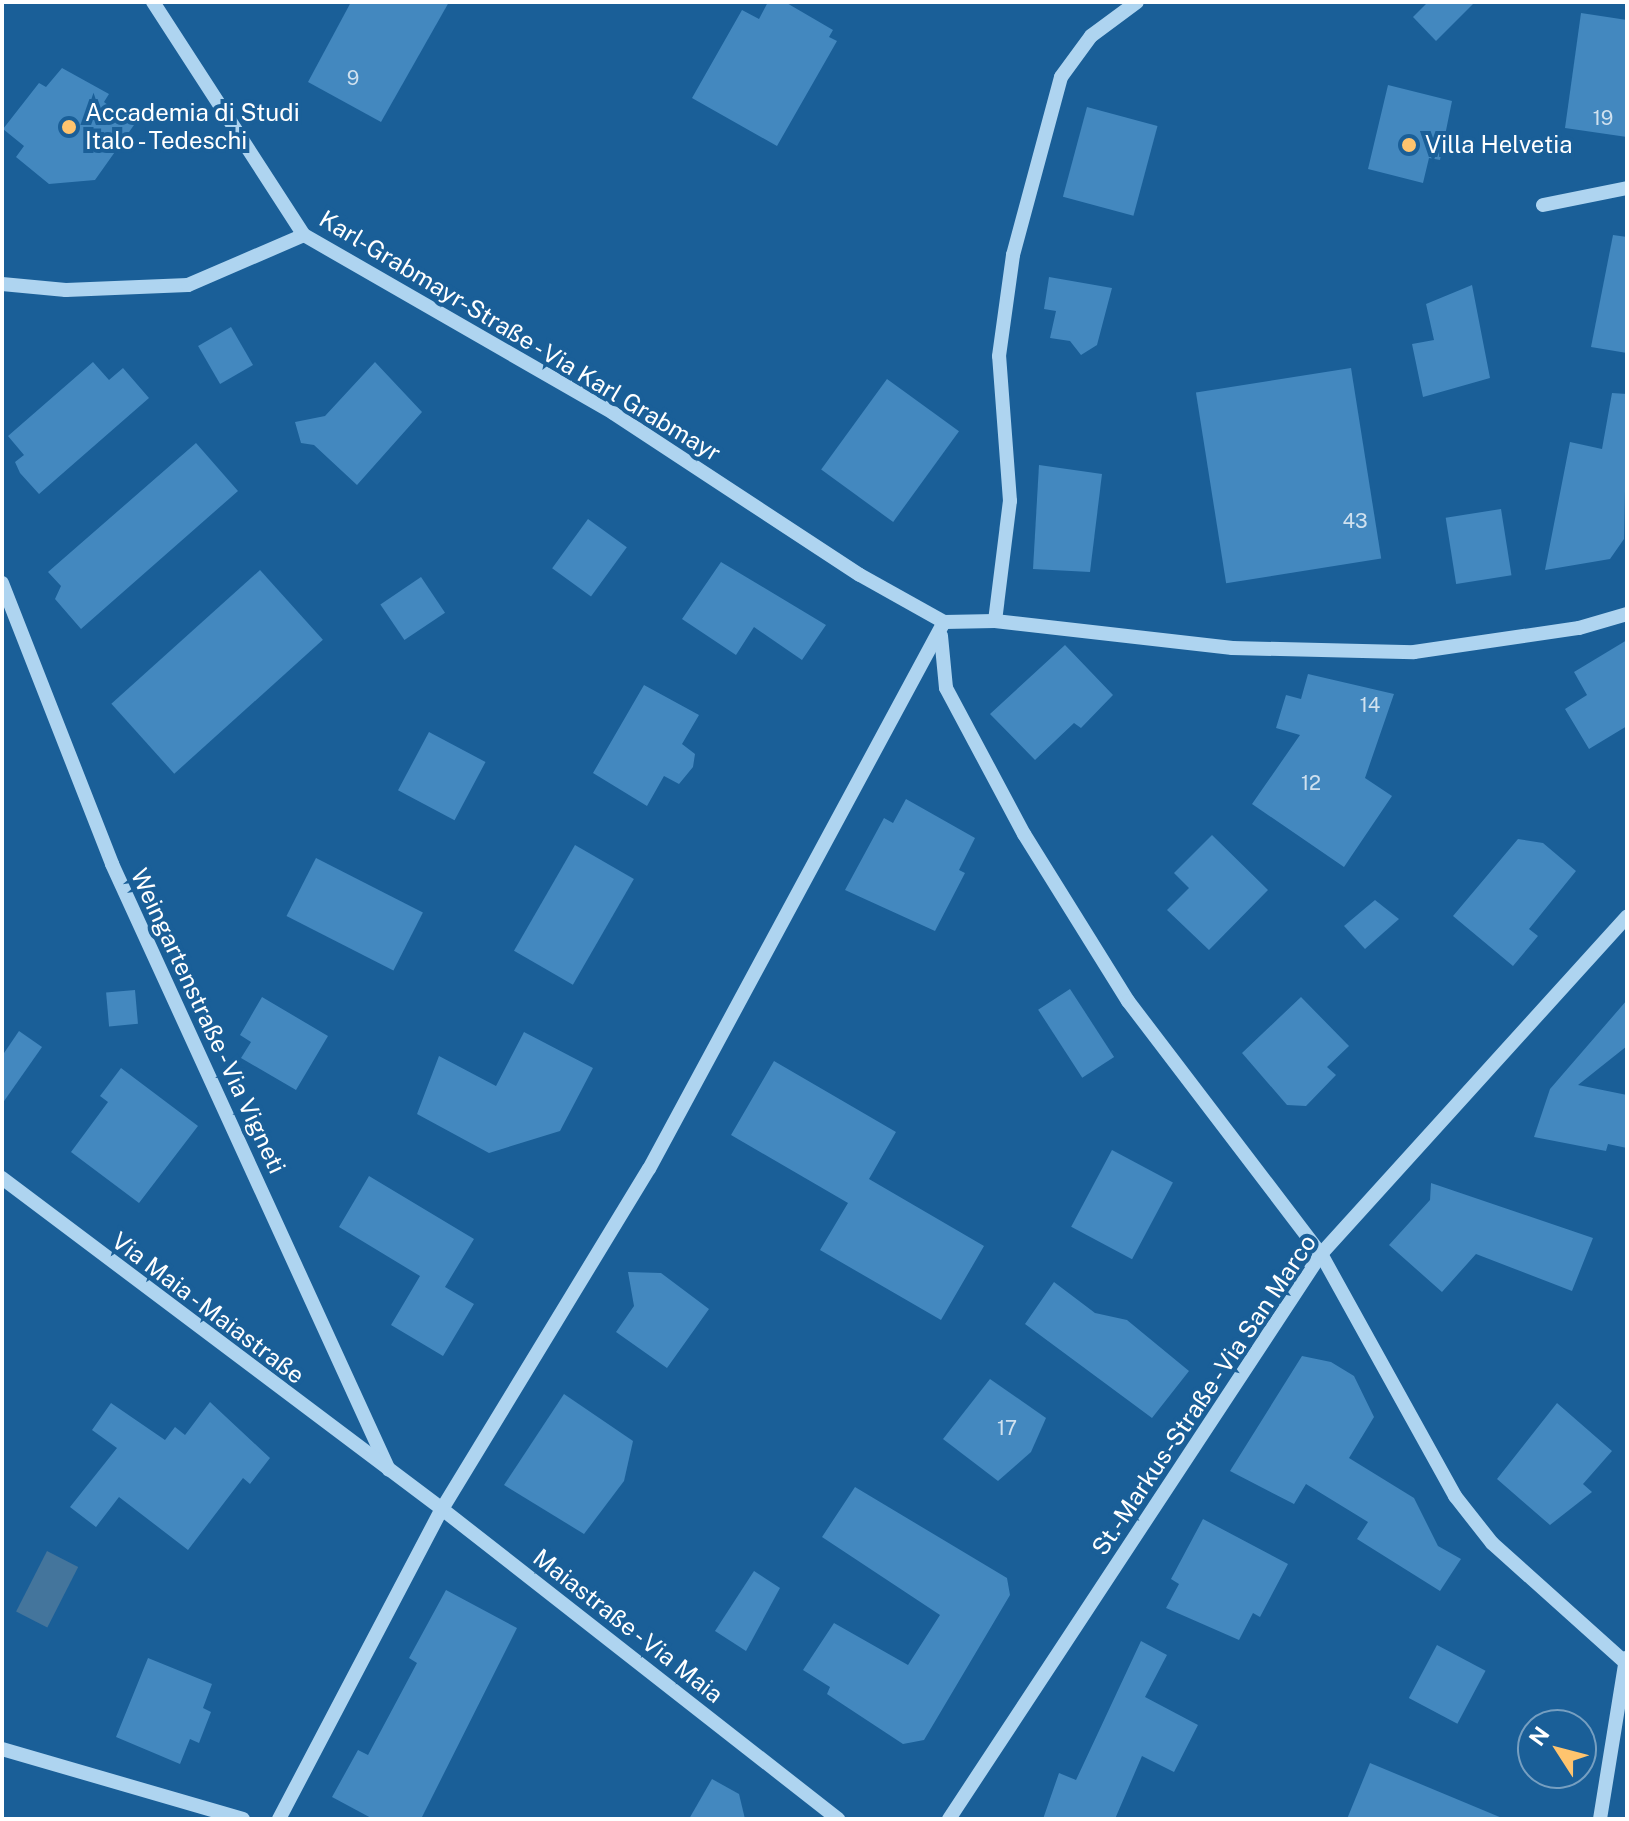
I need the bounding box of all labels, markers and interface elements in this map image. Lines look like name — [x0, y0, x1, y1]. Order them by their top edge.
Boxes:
house number: 9 — [347, 66, 359, 90]
place label: Accademia di Studi Italo - Tedeschi — [85, 99, 300, 155]
house number: 19 — [1593, 106, 1613, 130]
marker: Accademia di Studi Italo - Tedeschi — [60, 118, 78, 136]
place label: Villa Helvetia — [1425, 131, 1572, 159]
marker: Villa Helvetia — [1400, 136, 1418, 154]
street label: Karl-Grabmayr-Straße - Via Karl Grabmayr — [311, 202, 729, 470]
house number: 43 — [1342, 509, 1368, 533]
house number: 14 — [1360, 693, 1380, 717]
house number: 12 — [1301, 771, 1321, 795]
street label: Weingartenstraße - Via Vigneti — [123, 860, 293, 1182]
street label: Via Maia - Maiastraße — [103, 1224, 313, 1392]
street label: St.-Markus-Straße - Via San Marco — [1084, 1226, 1324, 1564]
house number: 17 — [997, 1416, 1017, 1440]
street label: Maiastraße - Via Maia — [524, 1541, 732, 1711]
north arrow — [1517, 1709, 1597, 1789]
text: N — [1524, 1721, 1555, 1751]

